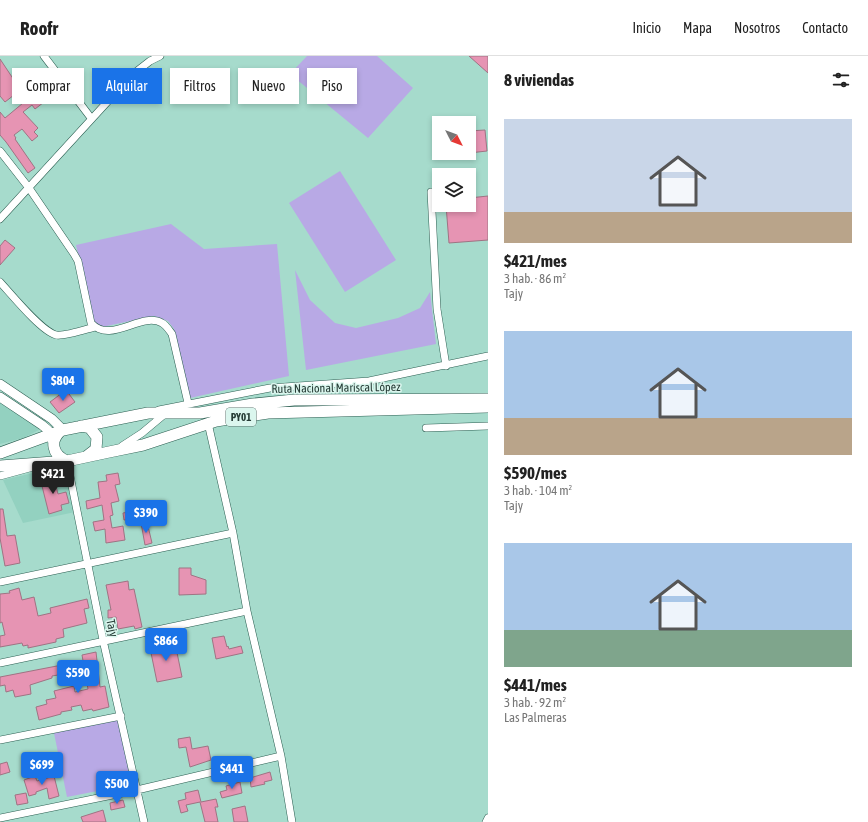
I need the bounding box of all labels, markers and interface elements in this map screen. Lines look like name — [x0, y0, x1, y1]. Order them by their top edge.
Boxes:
text: Roofr — [20, 17, 58, 39]
text: Inicio — [632, 20, 661, 36]
text: Mapa — [683, 20, 712, 36]
text: Nosotros — [734, 20, 780, 36]
text: Contacto — [802, 20, 848, 36]
chip: Comprar — [12, 68, 84, 104]
chip: Alquilar — [92, 68, 162, 104]
chip: Filtros — [170, 68, 230, 104]
chip: Nuevo — [238, 68, 299, 104]
chip: Piso — [307, 68, 357, 104]
icon: filters — [830, 69, 852, 91]
text: 8 viviendas — [504, 70, 574, 90]
north arrow — [432, 116, 476, 160]
map controls — [432, 116, 476, 212]
icon: home — [642, 145, 714, 217]
button: layers — [432, 168, 476, 212]
text: $421/mes — [504, 251, 567, 271]
text: 3 hab. · 86 m² — [504, 271, 566, 286]
text: Tajy — [504, 286, 523, 301]
icon: home — [642, 357, 714, 429]
pin: $804 — [39, 368, 87, 402]
text: $804 — [51, 373, 75, 388]
street label: Ruta Nacional Mariscal López — [271, 380, 401, 396]
road number: PY01 — [226, 408, 256, 426]
pin: $421 — [29, 461, 77, 495]
text: $590/mes — [504, 463, 567, 483]
text: $421 — [41, 466, 65, 481]
text: 3 hab. · 104 m² — [504, 483, 572, 498]
text: Tajy — [504, 498, 523, 513]
pin: $390 — [122, 500, 170, 534]
text: $390 — [134, 505, 158, 520]
icon: home — [642, 569, 714, 641]
street label: Tajy — [103, 618, 121, 638]
pin: $866 — [142, 628, 190, 662]
text: $866 — [154, 633, 178, 648]
pin: $590 — [54, 660, 102, 694]
text: $590 — [66, 665, 90, 680]
text: $441/mes — [504, 675, 567, 695]
text: 3 hab. · 92 m² — [504, 695, 566, 710]
text: Las Palmeras — [504, 710, 567, 725]
pin: $699 — [18, 752, 66, 786]
pin: $441 — [208, 756, 256, 790]
text: $699 — [30, 757, 54, 772]
text: $441 — [220, 761, 244, 776]
pin: $500 — [93, 771, 141, 805]
text: $500 — [105, 776, 129, 791]

